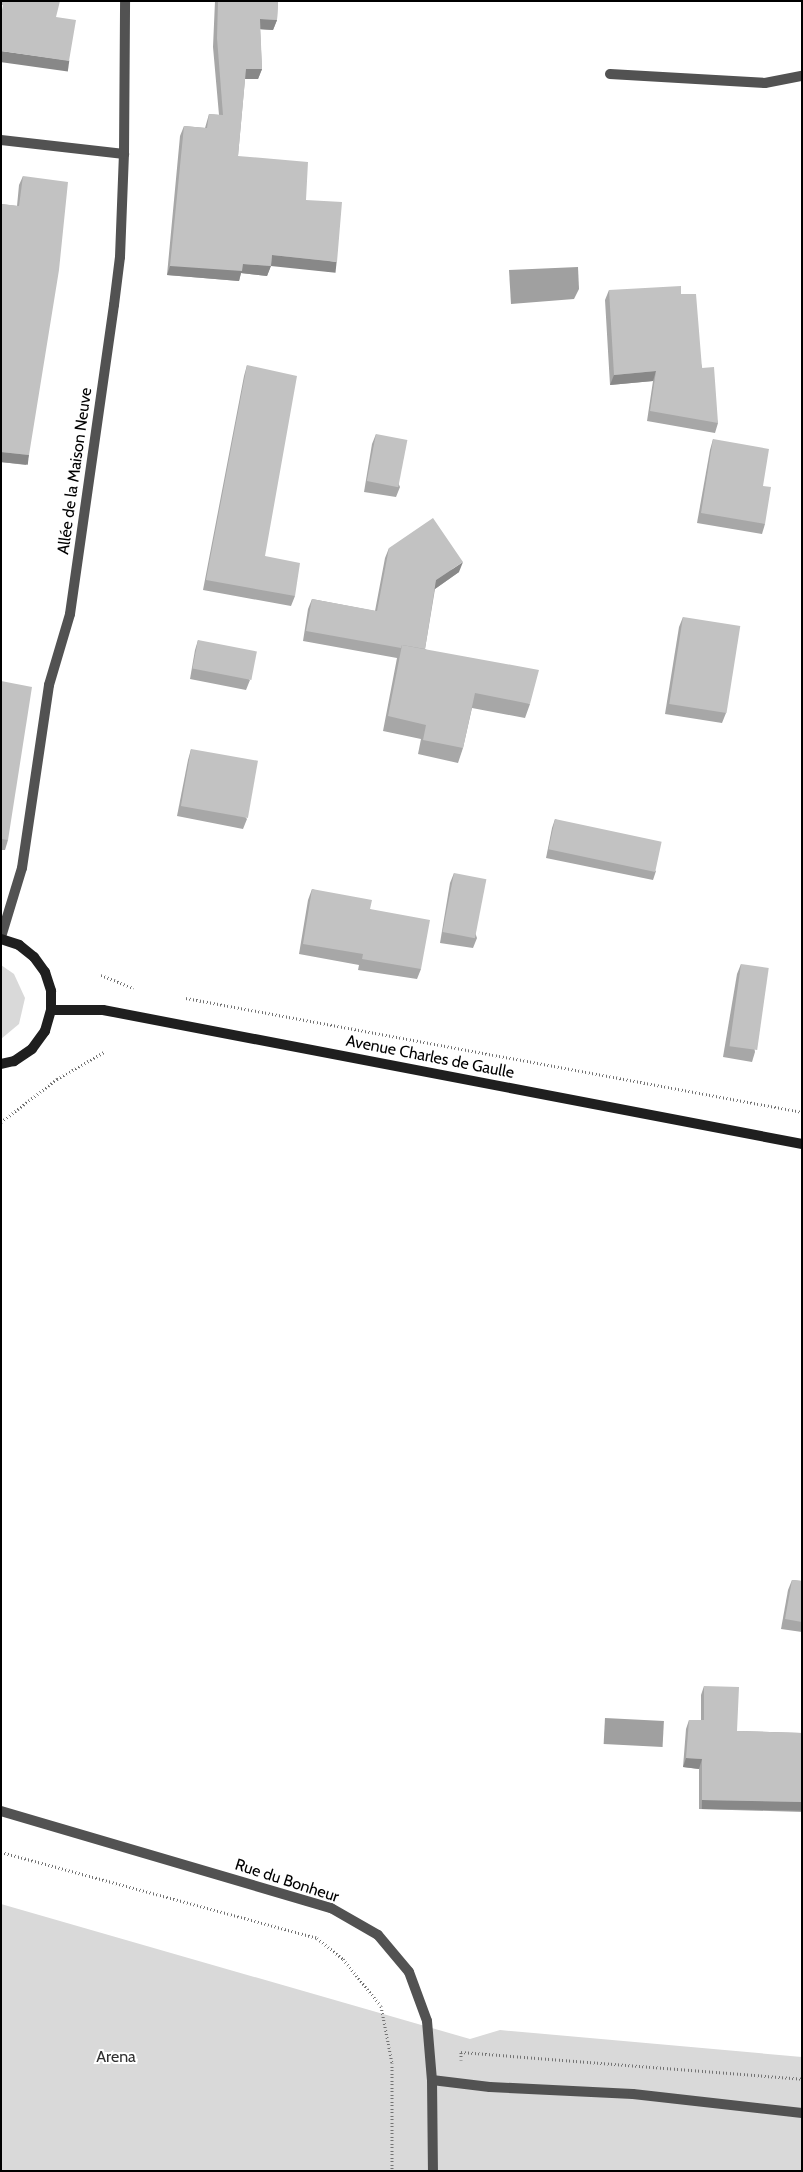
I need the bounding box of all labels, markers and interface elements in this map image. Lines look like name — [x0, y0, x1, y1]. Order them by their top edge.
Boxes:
street label: Allée de la Maison Neuve — [54, 386, 96, 556]
street label: Avenue Charles de Gaulle — [344, 1031, 516, 1083]
street label: Rue du Bonheur — [233, 1855, 341, 1907]
park label: Arena — [96, 2047, 136, 2067]

